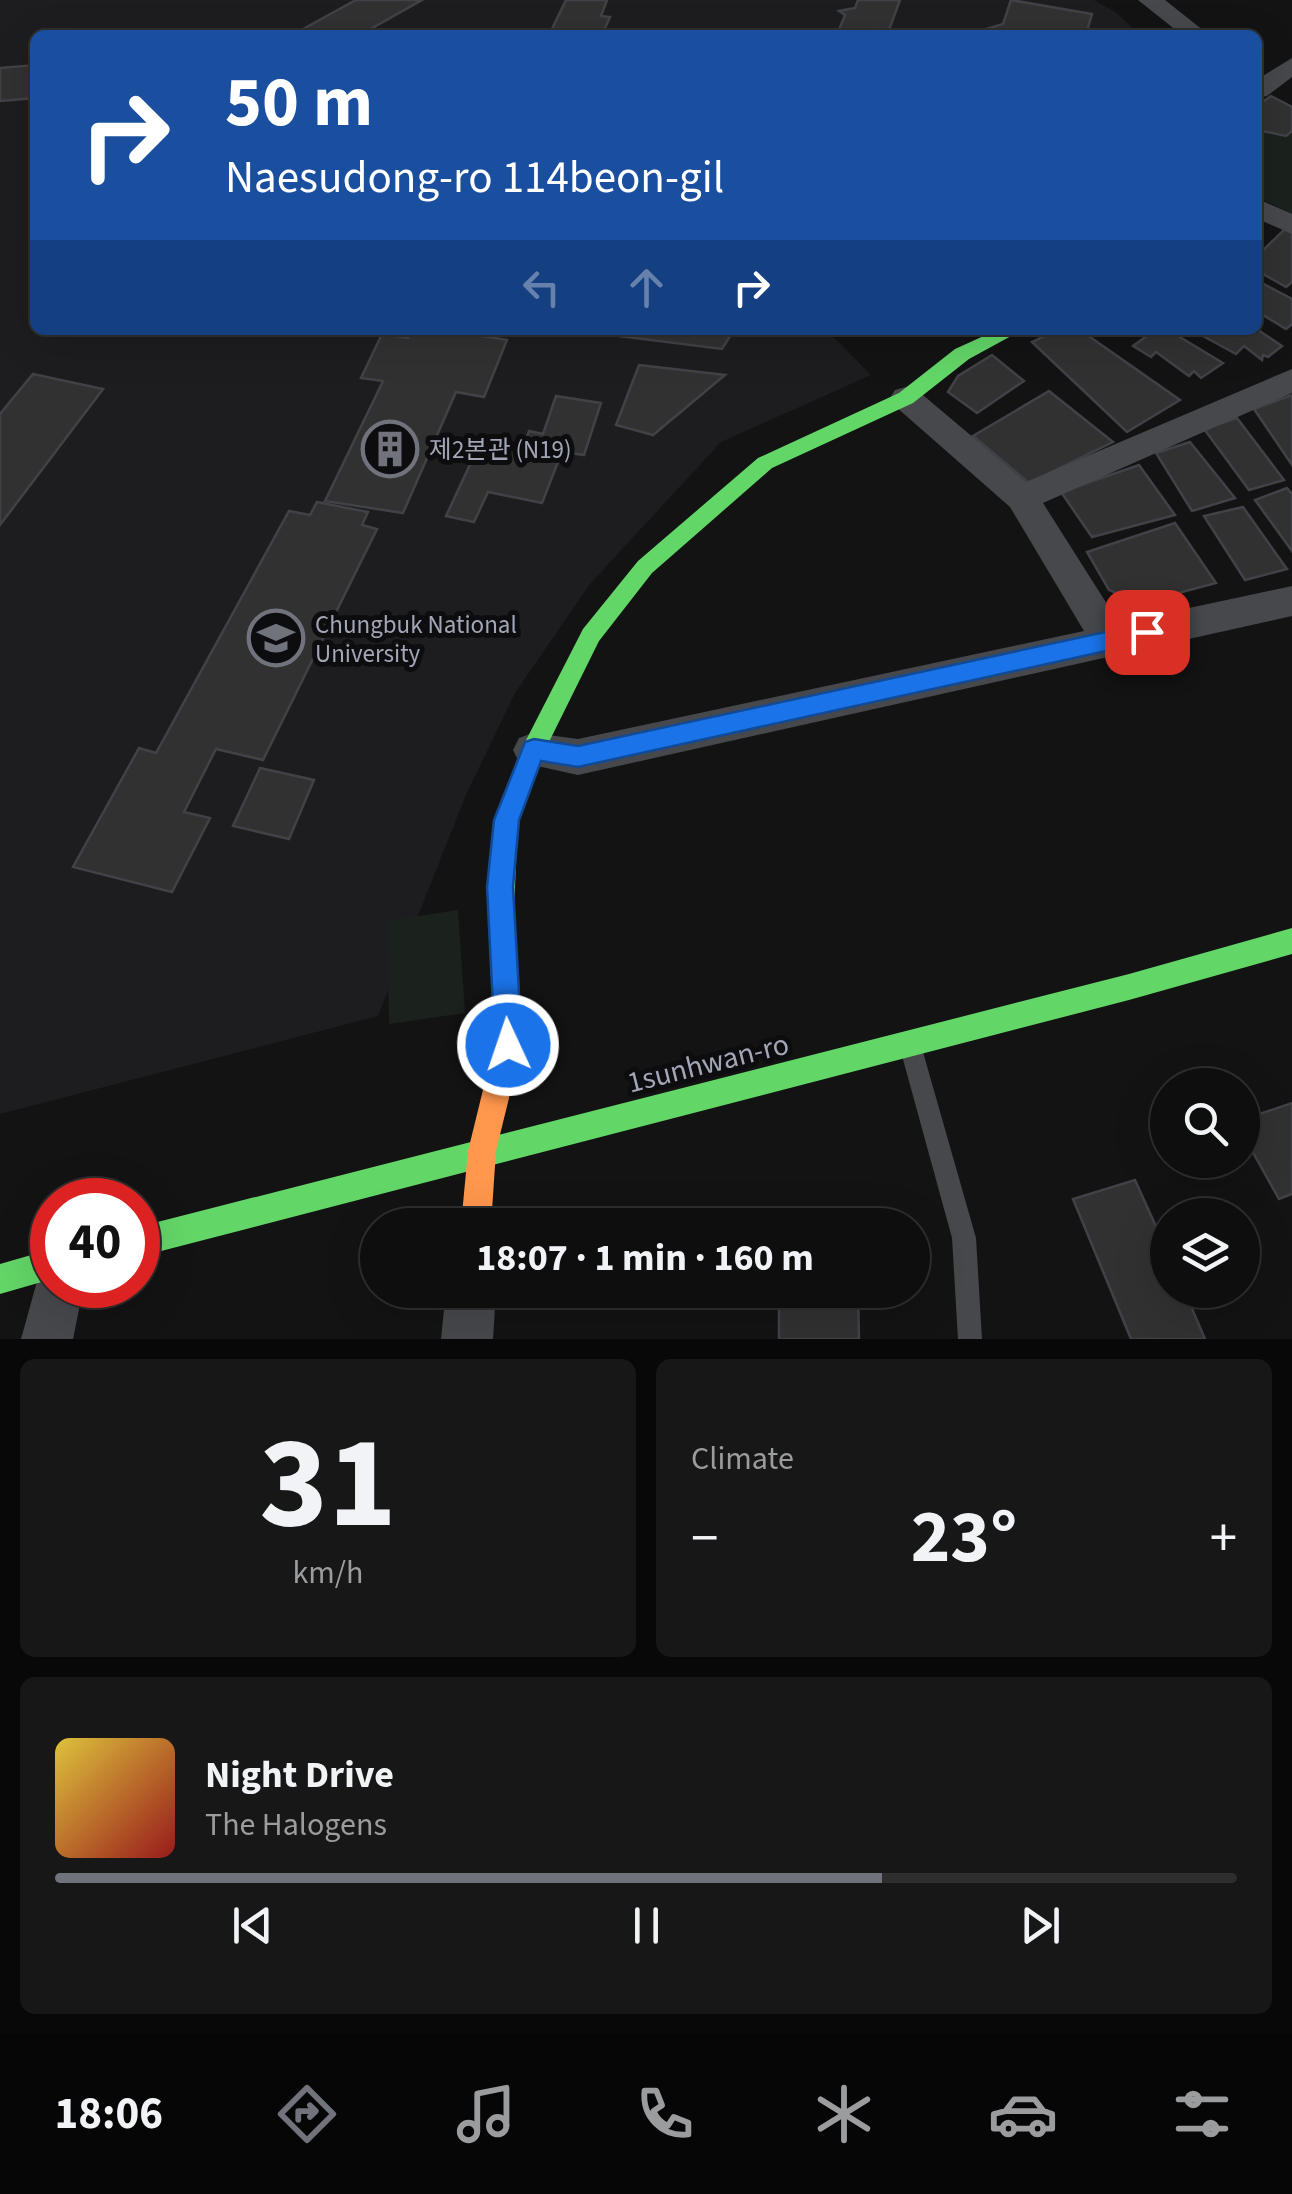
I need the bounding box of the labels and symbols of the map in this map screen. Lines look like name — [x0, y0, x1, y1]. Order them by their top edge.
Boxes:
building icon: 제2본관 (N19) — [360, 419, 420, 479]
place label: 제2본관 (N19) — [429, 432, 572, 468]
pin — [1105, 590, 1190, 675]
place label: Chungbuk National University — [315, 607, 517, 672]
school or university icon: Chungbuk National University — [246, 608, 306, 668]
position arrow — [456, 993, 560, 1097]
street label: 1sunhwan-ro — [623, 1023, 793, 1104]
speed limit sign: 40 — [30, 1178, 160, 1308]

